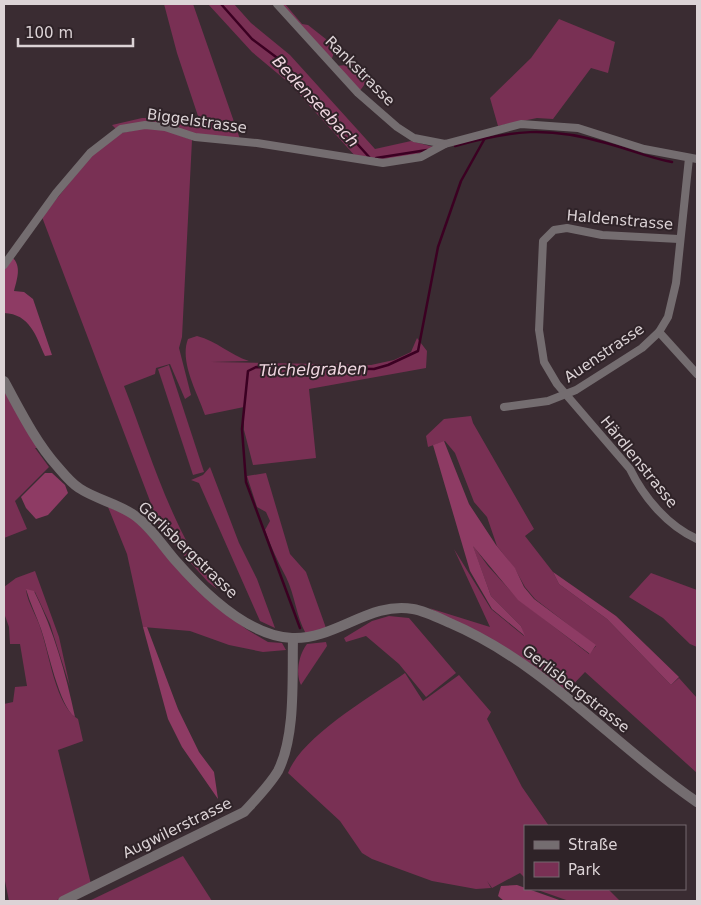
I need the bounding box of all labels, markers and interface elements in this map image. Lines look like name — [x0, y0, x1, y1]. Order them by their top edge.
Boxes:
scale bar — [18, 15, 132, 47]
text: 100 m — [25, 24, 73, 42]
street label: Rankstrasse — [321, 32, 399, 110]
water label: Bedenseebach — [268, 52, 363, 151]
street label: Biggelstrasse — [146, 105, 248, 137]
street label: Haldenstrasse — [566, 206, 674, 234]
street label: Auenstrasse — [561, 320, 647, 386]
water label: Tüchelgraben — [259, 359, 367, 380]
street label: Härdlenstrasse — [597, 413, 681, 511]
street label: Gerlisbergstrasse — [135, 498, 241, 602]
street label: Gerlisbergstrasse — [519, 642, 633, 736]
street label: Augwilerstrasse — [119, 794, 235, 862]
legend — [524, 825, 686, 890]
text: Straße — [568, 836, 617, 854]
text: Park — [568, 861, 601, 879]

